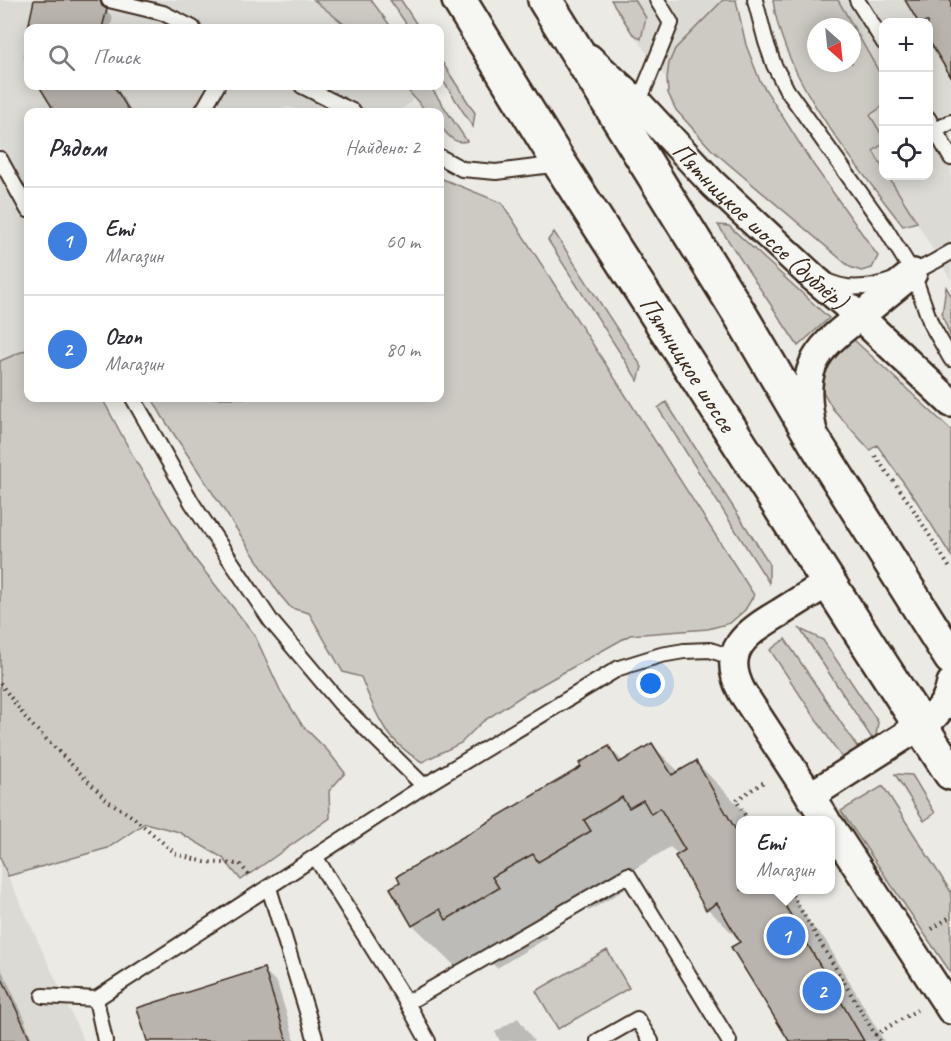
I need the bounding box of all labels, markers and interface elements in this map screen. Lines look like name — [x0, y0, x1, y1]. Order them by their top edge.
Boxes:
north arrow — [807, 18, 861, 72]
map controls — [879, 18, 933, 180]
button: + — [879, 18, 933, 72]
search box — [24, 24, 444, 90]
icon: search — [45, 41, 78, 74]
text: Поиск — [93, 43, 139, 71]
button: − — [879, 72, 933, 126]
button: locate — [879, 126, 933, 180]
text: Рядом — [48, 131, 106, 164]
text: Найдено: 2 — [345, 135, 420, 160]
street label: Пятницкое шоссе (дублёр) — [666, 135, 856, 317]
text: Emi — [105, 215, 134, 243]
text: 1 — [63, 229, 72, 254]
text: 60 m — [386, 229, 420, 254]
text: Магазин — [105, 243, 163, 268]
street label: Пятницкое шоссе — [633, 290, 745, 439]
text: Ozon — [105, 323, 142, 351]
text: 2 — [63, 337, 72, 362]
text: 80 m — [386, 337, 420, 362]
text: Магазин — [105, 351, 163, 376]
your location — [636, 669, 665, 698]
popup — [736, 816, 835, 894]
text: Emi — [756, 829, 785, 857]
text: Магазин — [756, 857, 815, 882]
pin: 1 — [766, 914, 806, 958]
pin: 2 — [802, 968, 842, 1014]

